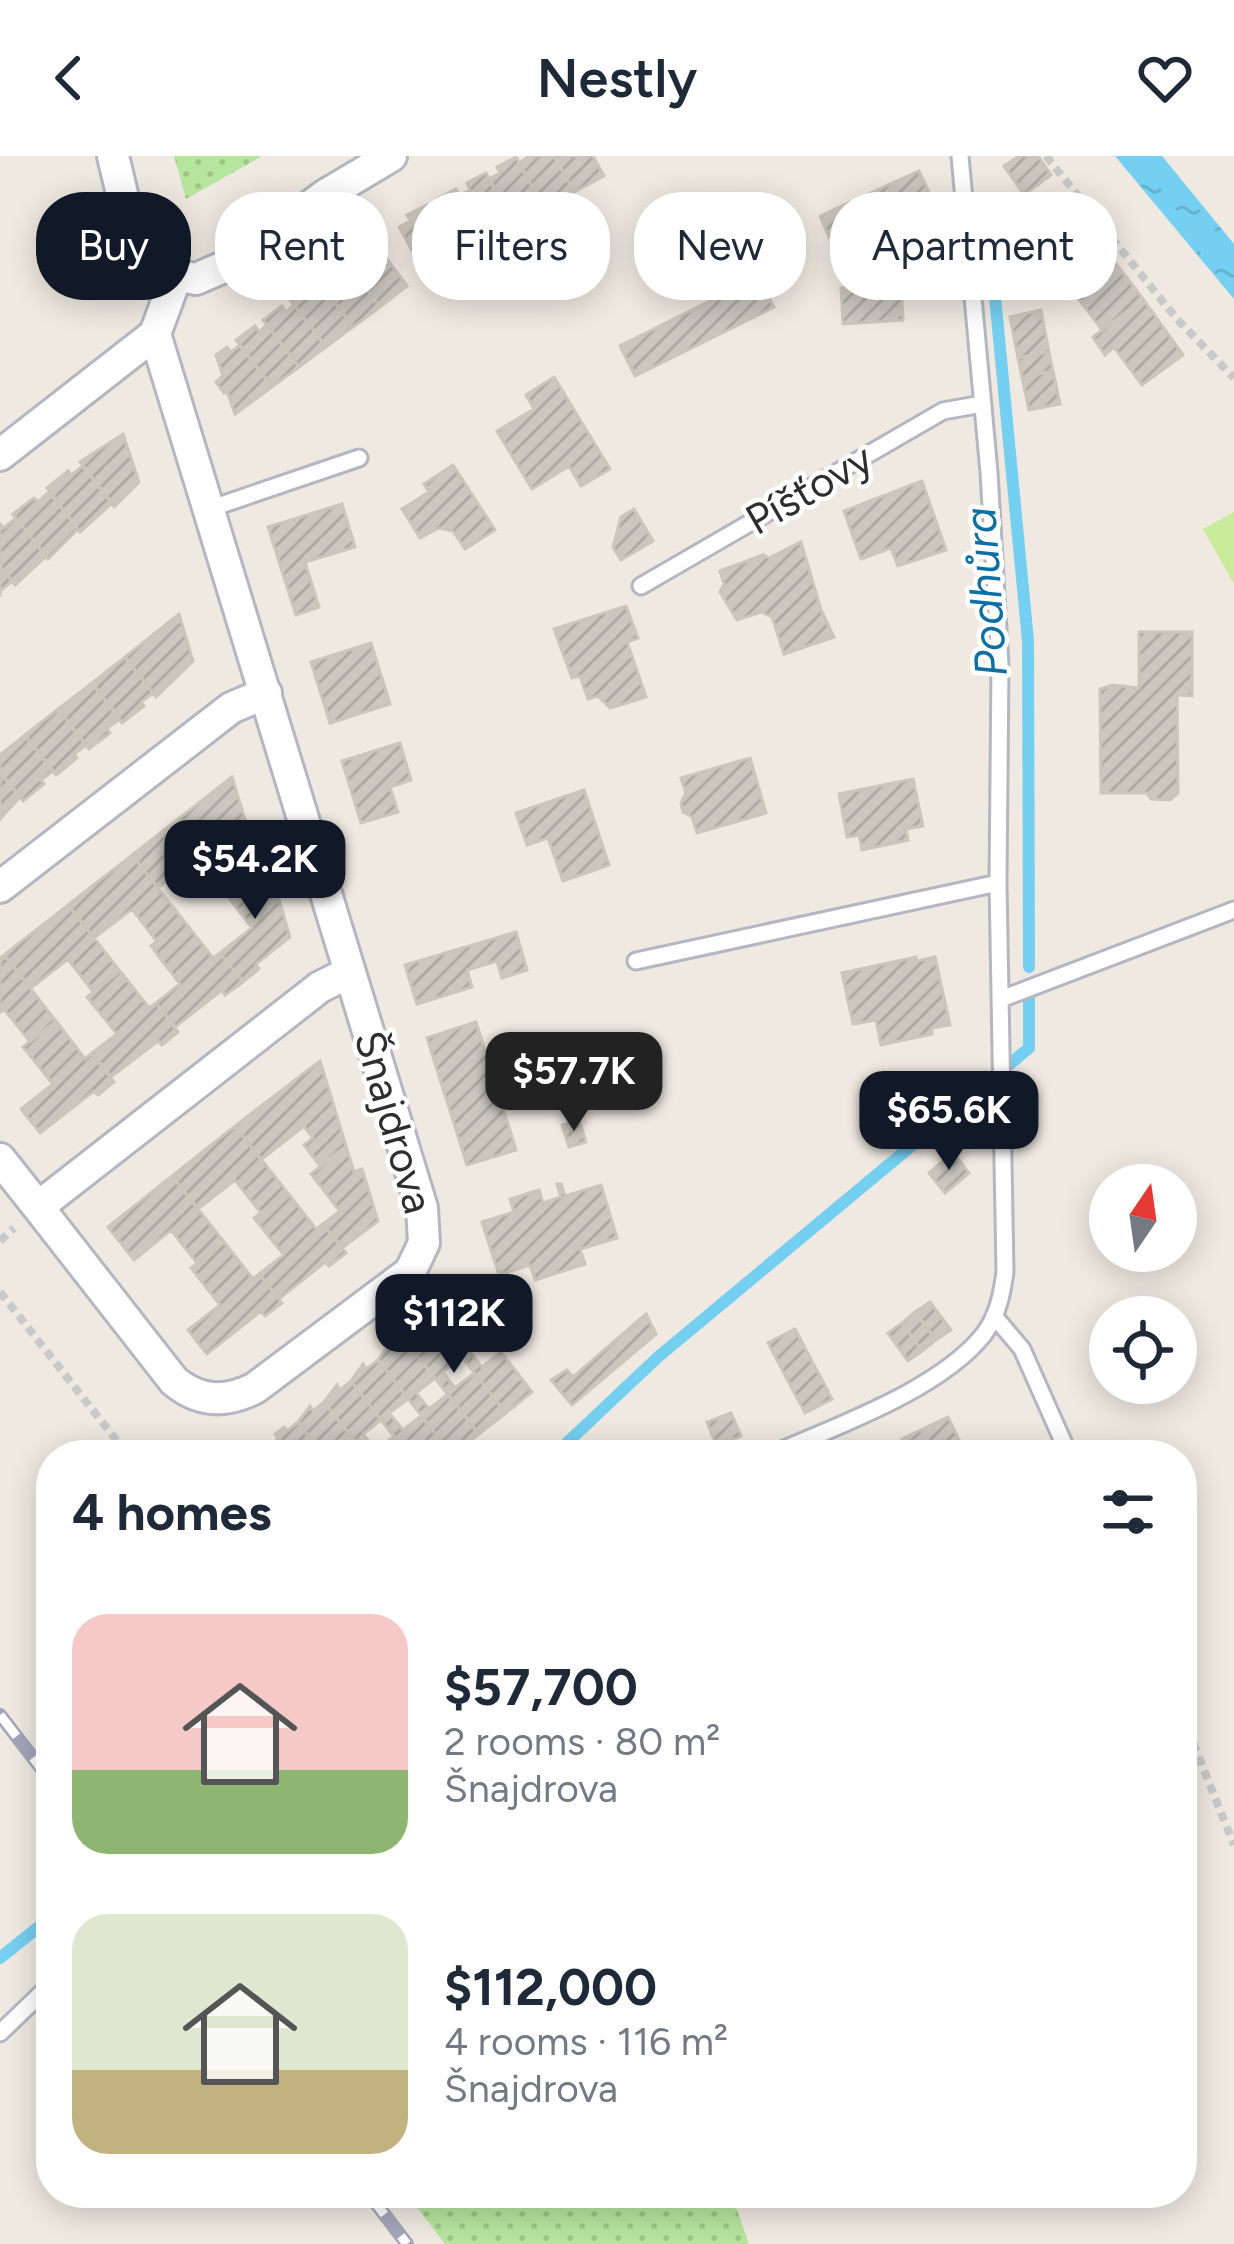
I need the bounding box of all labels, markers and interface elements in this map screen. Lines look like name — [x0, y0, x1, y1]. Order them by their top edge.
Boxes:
icon: back — [36, 45, 102, 111]
icon: heart — [1132, 45, 1198, 111]
text: Nestly — [537, 46, 697, 111]
chip: Buy — [36, 192, 191, 300]
chip: Rent — [215, 192, 388, 300]
chip: Filters — [412, 192, 610, 300]
chip: New — [634, 192, 806, 300]
chip: Apartment — [830, 192, 1117, 300]
street label: Píšťovy — [737, 433, 881, 545]
water label: Podhůra — [952, 505, 1018, 679]
pin: $54.2K — [157, 820, 353, 922]
text: $54.2K — [191, 835, 319, 882]
street label: Šnajdrova — [344, 1025, 444, 1219]
pin: $57.7K — [476, 1032, 672, 1134]
text: $57.7K — [512, 1047, 636, 1094]
pin: $65.6K — [851, 1071, 1047, 1173]
text: $65.6K — [886, 1086, 1012, 1133]
north arrow — [1089, 1164, 1197, 1272]
map controls — [1089, 1164, 1197, 1404]
pin: $112K — [370, 1274, 538, 1376]
text: $112K — [402, 1289, 506, 1336]
button: locate — [1089, 1296, 1197, 1404]
icon: filters — [1095, 1479, 1161, 1545]
text: 4 homes — [72, 1482, 272, 1543]
text: $57,700 — [444, 1657, 638, 1718]
icon: home — [168, 1662, 312, 1806]
text: 2 rooms · 80 m² — [444, 1718, 720, 1765]
text: Šnajdrova — [444, 1765, 618, 1812]
text: $112,000 — [444, 1957, 657, 2018]
icon: home — [168, 1962, 312, 2106]
text: 4 rooms · 116 m² — [444, 2018, 728, 2065]
text: Šnajdrova — [444, 2065, 618, 2112]

